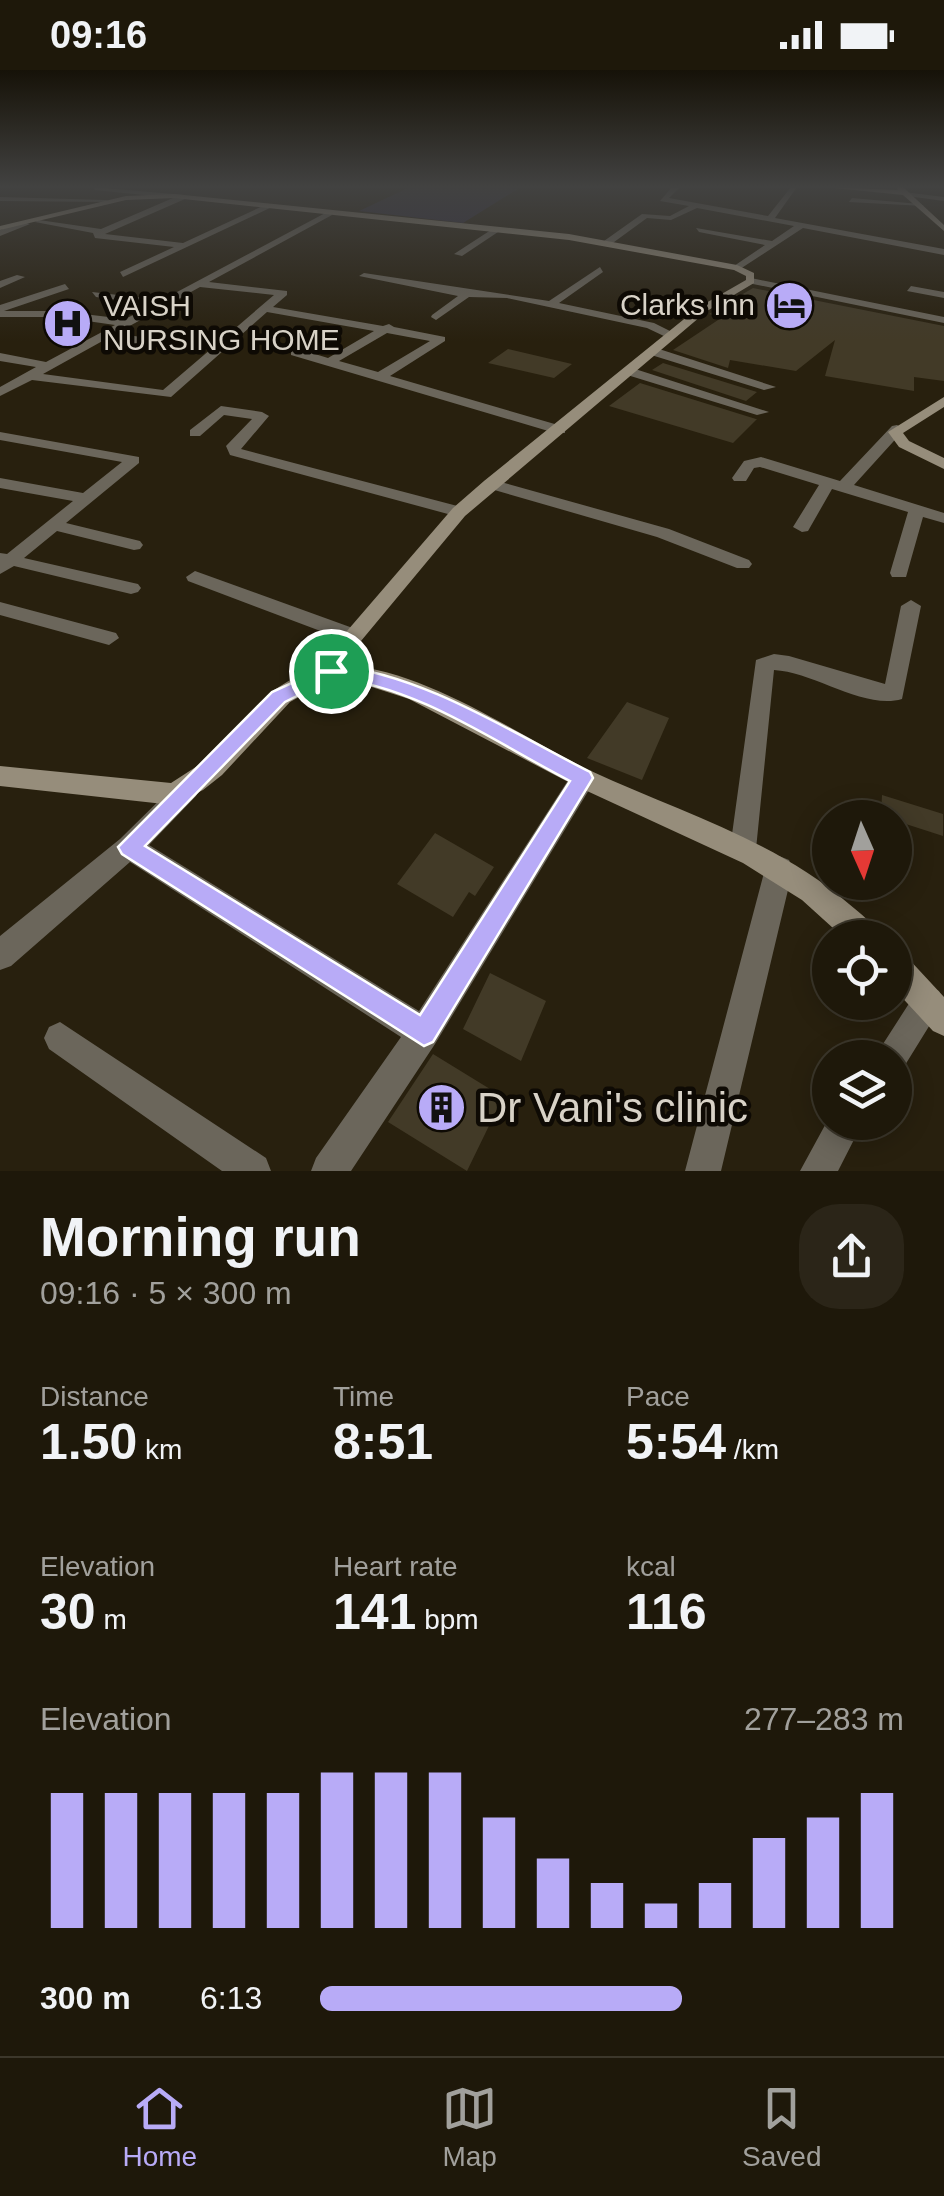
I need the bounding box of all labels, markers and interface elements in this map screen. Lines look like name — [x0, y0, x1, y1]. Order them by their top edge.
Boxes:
text: 09:16 — [50, 14, 147, 56]
hotel icon: Clarks Inn — [764, 279, 816, 331]
place label: Clarks Inn — [620, 288, 755, 321]
place label: VAISH NURSING HOME — [103, 289, 340, 356]
hospital icon: VAISH NURSING HOME — [42, 297, 94, 349]
pin — [289, 629, 374, 714]
icon: arrive — [304, 644, 359, 699]
north arrow — [812, 800, 912, 900]
map controls — [812, 800, 912, 1140]
button: locate — [812, 920, 912, 1020]
button: layers — [812, 1040, 912, 1140]
building icon: Dr Vani's clinic — [416, 1081, 468, 1133]
place label: Dr Vani's clinic — [477, 1084, 748, 1131]
button: share — [799, 1204, 904, 1309]
text: Morning run — [40, 1206, 361, 1268]
text: 09:16 · 5 × 300 m — [40, 1275, 292, 1311]
text: Distance — [40, 1381, 149, 1412]
text: Time — [333, 1381, 394, 1412]
text: Pace — [626, 1381, 690, 1412]
text: 1.50 — [40, 1414, 137, 1470]
text: 8:51 — [333, 1414, 433, 1470]
text: 5:54 — [626, 1414, 726, 1470]
text: km — [137, 1434, 182, 1465]
text: /km — [726, 1434, 779, 1465]
text: Elevation — [40, 1551, 155, 1582]
text: Heart rate — [333, 1551, 458, 1582]
text: kcal — [626, 1551, 676, 1582]
text: 30 — [40, 1584, 96, 1640]
text: 141 — [333, 1584, 416, 1640]
text: 116 — [626, 1584, 707, 1640]
text: m — [96, 1604, 127, 1635]
text: bpm — [416, 1604, 479, 1635]
text: Elevation — [40, 1701, 172, 1737]
text: 277–283 m — [744, 1701, 904, 1737]
text: 300 m — [40, 1980, 131, 2016]
text: 6:13 — [200, 1980, 262, 2016]
tab: Home — [122, 2081, 197, 2173]
tab: Map — [442, 2081, 497, 2173]
tab: Saved — [742, 2081, 821, 2173]

